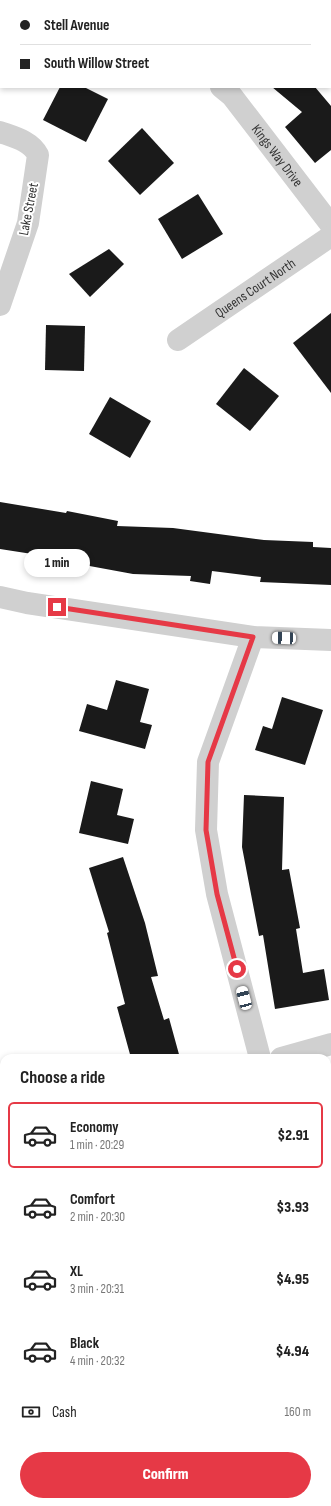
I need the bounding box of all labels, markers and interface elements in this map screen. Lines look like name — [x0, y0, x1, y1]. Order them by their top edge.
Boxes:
text: Stell Avenue — [44, 16, 110, 35]
text: South Willow Street — [44, 54, 149, 73]
street label: Kings Way Drive — [248, 121, 306, 190]
street label: Lake Street — [15, 181, 42, 237]
street label: Queens Court North — [212, 255, 299, 322]
callout: 1 min — [24, 549, 90, 577]
text: 1 min — [45, 555, 69, 571]
route end — [48, 598, 66, 616]
car — [272, 632, 296, 644]
route start — [228, 960, 246, 978]
car — [235, 985, 253, 1011]
text: Choose a ride — [20, 1067, 105, 1088]
icon: car — [22, 1117, 58, 1153]
text: Economy — [70, 1118, 119, 1137]
text: $2.91 — [278, 1126, 309, 1145]
text: 1 min · 20:29 — [70, 1137, 124, 1153]
icon: car — [22, 1189, 58, 1225]
text: Comfort — [70, 1190, 115, 1209]
text: $3.93 — [277, 1198, 309, 1217]
text: 2 min · 20:30 — [70, 1209, 125, 1225]
icon: car — [22, 1261, 58, 1297]
text: XL — [70, 1262, 83, 1281]
text: $4.95 — [276, 1270, 309, 1289]
text: 3 min · 20:31 — [70, 1281, 124, 1297]
icon: car — [22, 1333, 58, 1369]
text: Black — [70, 1334, 99, 1353]
text: $4.94 — [276, 1342, 309, 1361]
text: 4 min · 20:32 — [70, 1353, 125, 1369]
icon: cash — [20, 1401, 42, 1423]
text: Cash — [52, 1403, 77, 1422]
text: 160 m — [285, 1404, 311, 1420]
button: Confirm — [20, 1452, 311, 1498]

